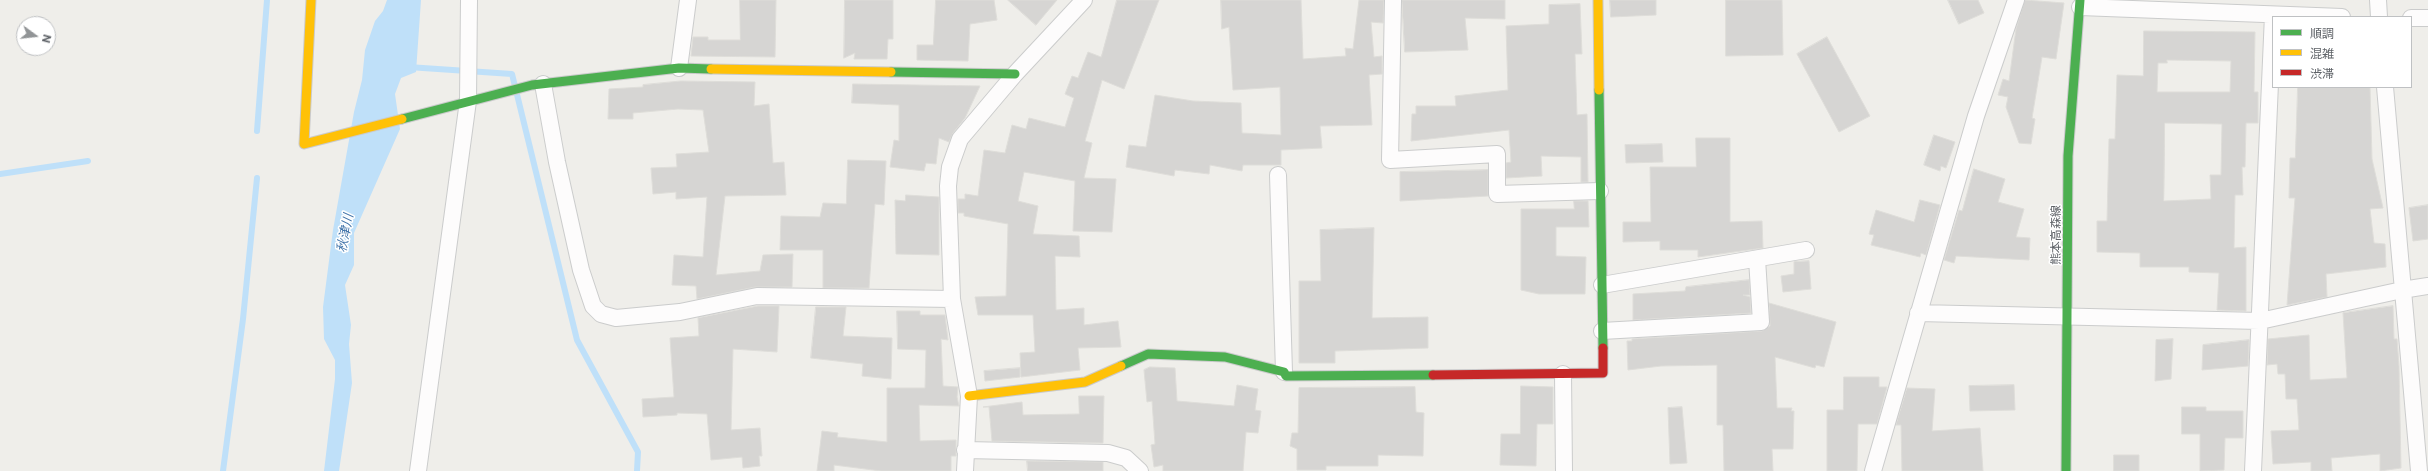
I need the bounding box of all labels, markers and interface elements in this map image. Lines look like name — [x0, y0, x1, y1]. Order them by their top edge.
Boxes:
north arrow — [16, 16, 56, 56]
legend — [2272, 16, 2412, 88]
text: 順調 — [2310, 26, 2334, 40]
text: N — [40, 33, 54, 45]
text: 混雑 — [2310, 46, 2334, 60]
text: 渋滞 — [2310, 66, 2334, 80]
street label: 熊本高森線 — [2049, 205, 2063, 265]
water label: 秋津川 — [334, 212, 356, 254]

